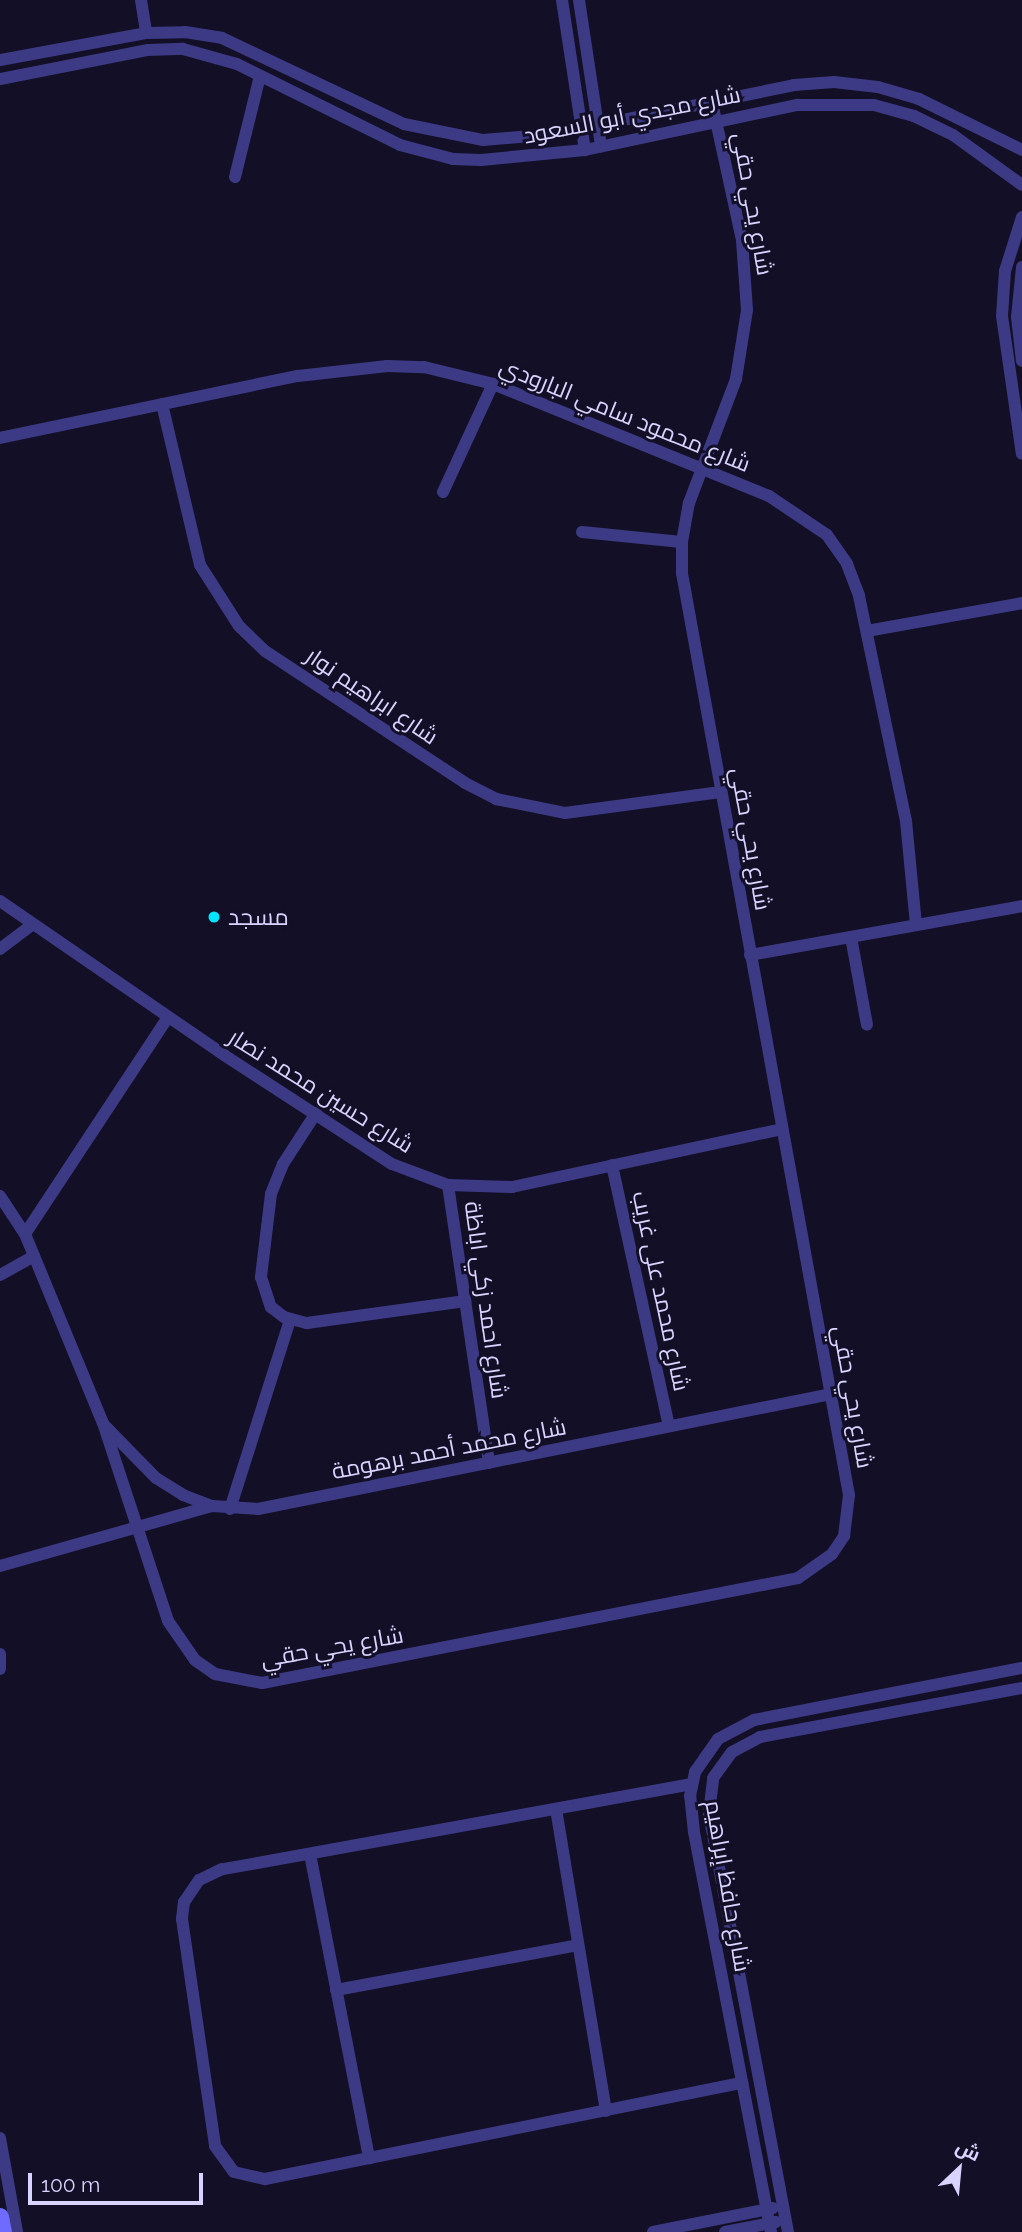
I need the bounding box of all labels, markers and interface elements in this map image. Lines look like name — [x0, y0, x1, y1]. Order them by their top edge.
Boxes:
street label: شارع مجدي أبو السعود — [521, 80, 743, 150]
street label: شارع يحي حقي — [727, 130, 779, 278]
street label: شارع محمود سامي البارودي — [496, 352, 754, 478]
street label: شارع ابراهيم نوار — [301, 642, 443, 750]
street label: شارع يحي حقي — [725, 765, 777, 913]
place label: مسجد — [228, 903, 289, 931]
marker: مسجد — [206, 909, 222, 925]
street label: شارع حسين محمد نصار — [224, 1023, 418, 1159]
street label: شارع محمد على غريب — [626, 1189, 696, 1393]
street label: شارع احمد زكي اباظة — [458, 1199, 514, 1401]
street label: شارع يحي حقي — [827, 1323, 879, 1471]
street label: شارع محمد أحمد برهومة — [330, 1413, 568, 1485]
street label: شارع يحي حقي — [258, 1621, 406, 1673]
street label: شارع حافظ إبراهيم — [699, 1798, 757, 1974]
north arrow — [924, 2134, 994, 2204]
text: ش — [952, 2135, 984, 2165]
scale bar — [32, 2158, 206, 2202]
text: 100 m — [41, 2172, 100, 2197]

